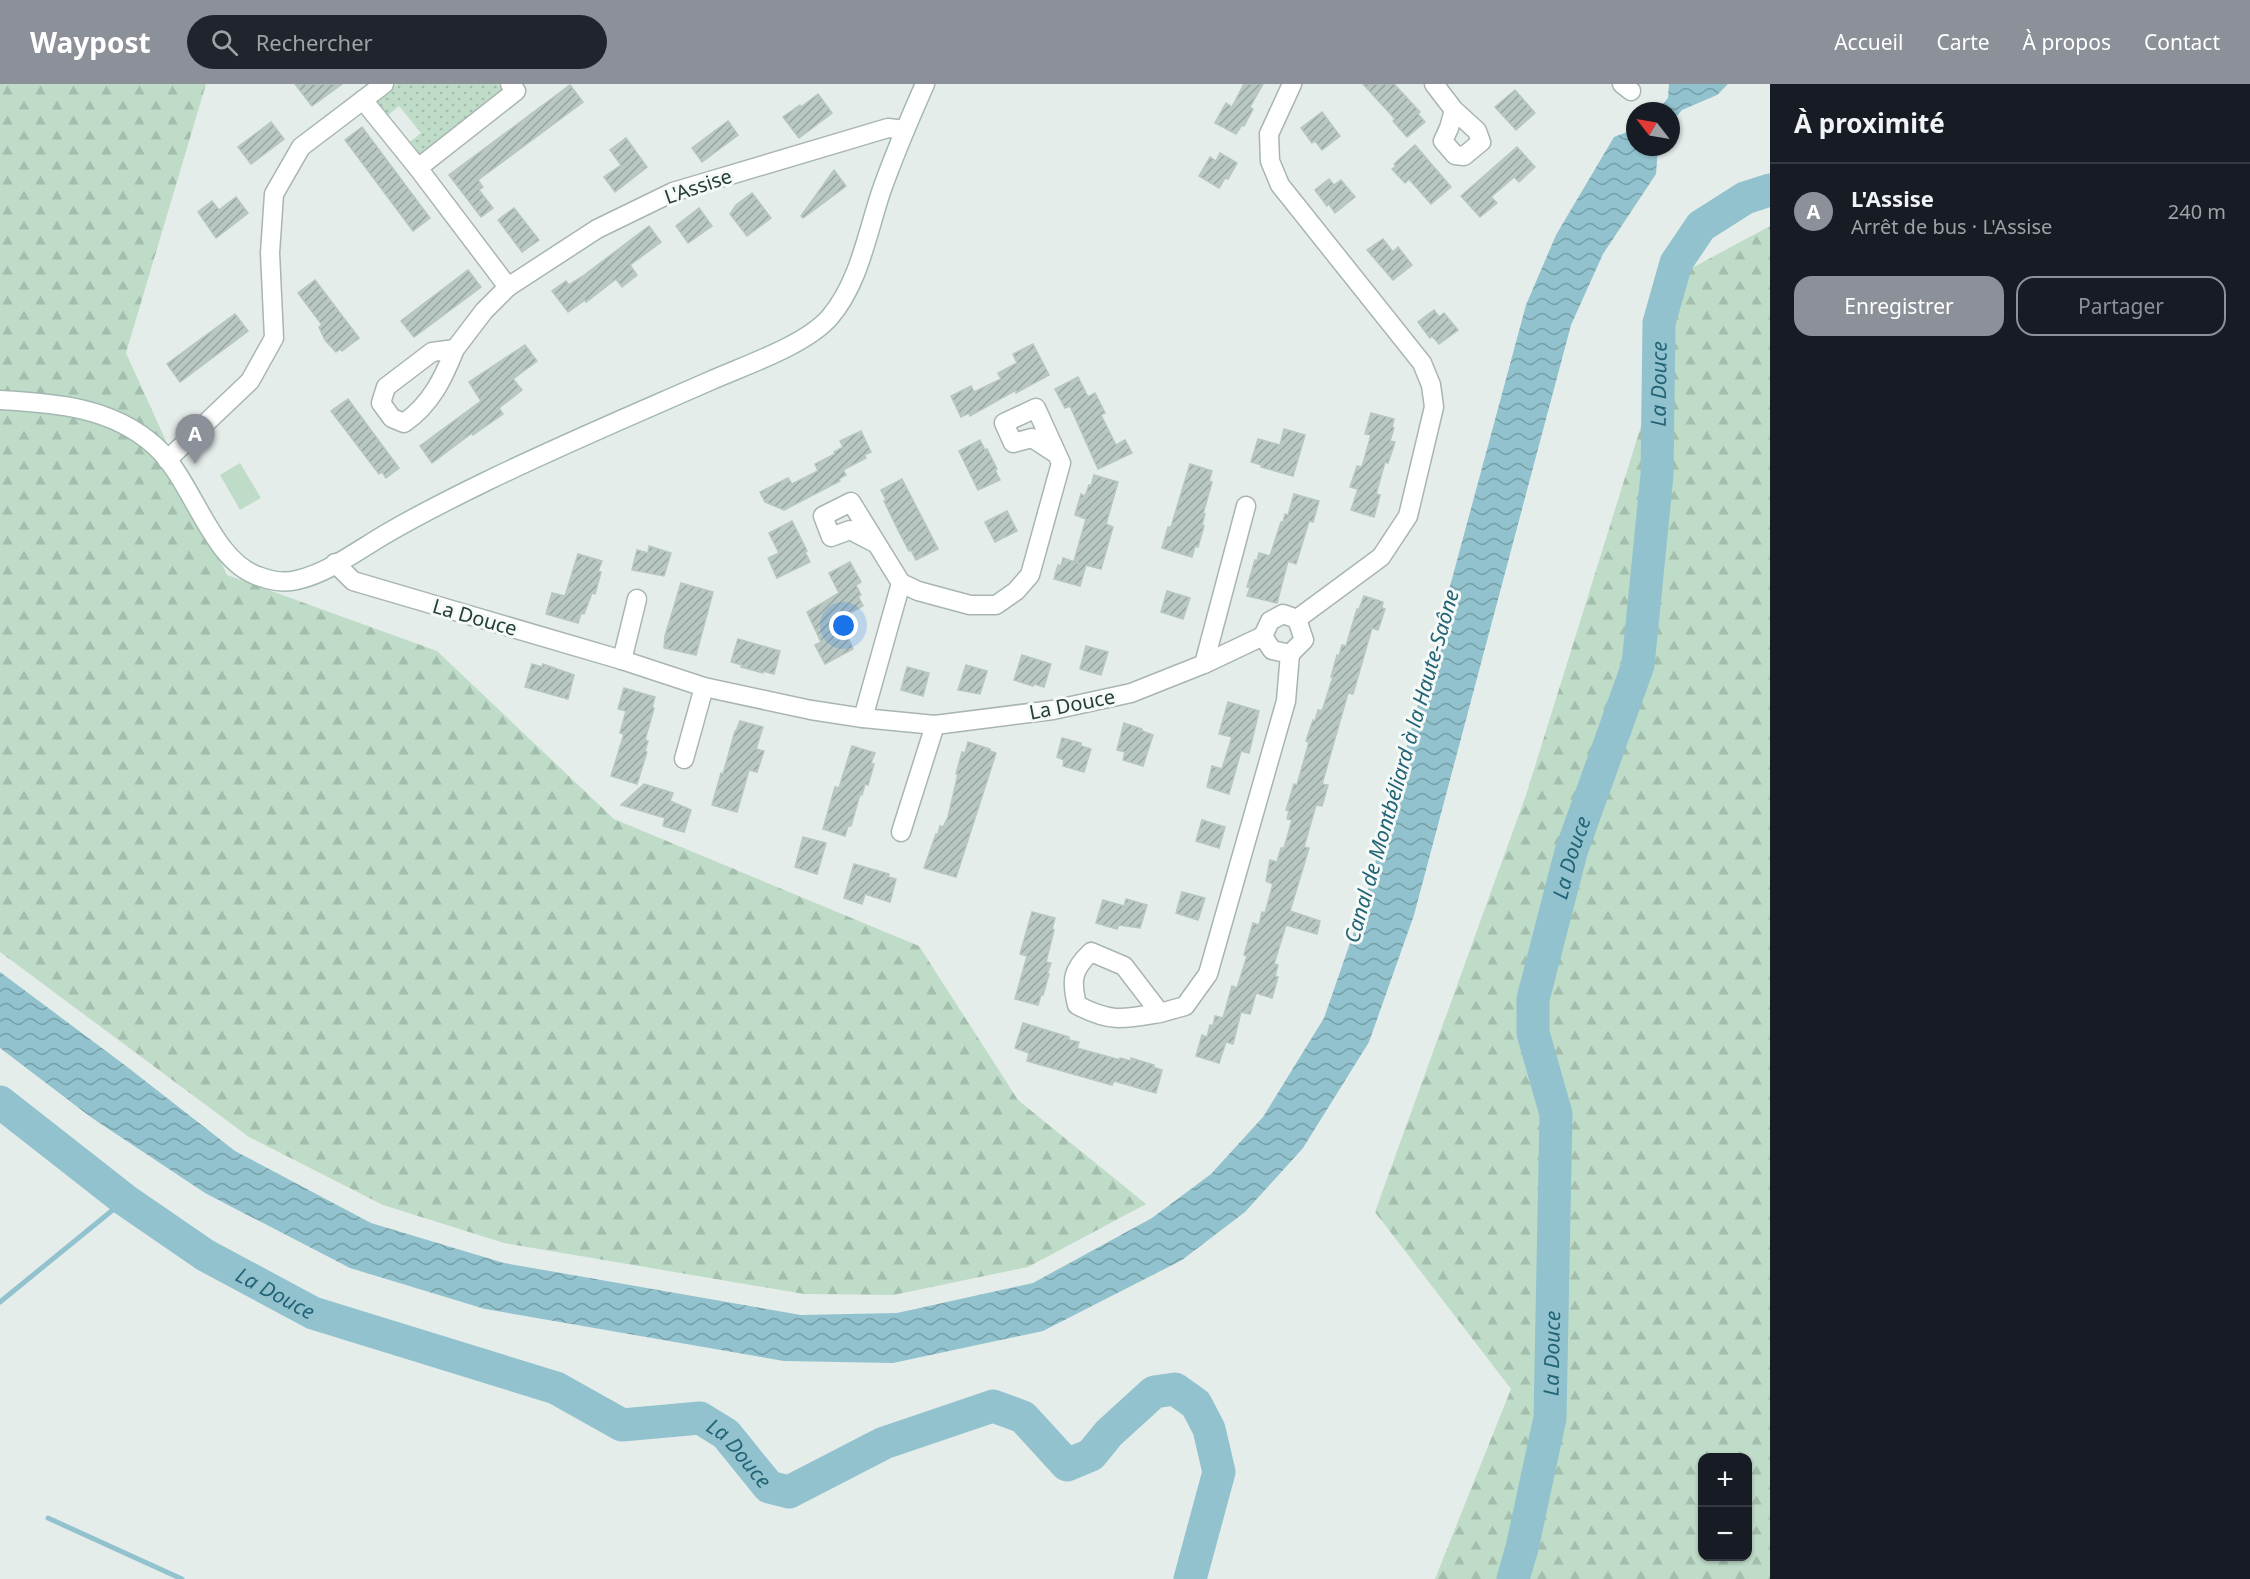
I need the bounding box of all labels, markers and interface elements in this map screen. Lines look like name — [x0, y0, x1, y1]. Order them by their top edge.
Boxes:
search box — [187, 15, 607, 69]
text: Waypost — [30, 23, 151, 61]
icon: search — [208, 26, 241, 59]
text: Rechercher — [256, 27, 373, 57]
text: Accueil — [1834, 28, 1903, 56]
text: Carte — [1936, 28, 1990, 56]
text: À propos — [2023, 28, 2111, 56]
text: Contact — [2144, 28, 2220, 56]
north arrow — [1626, 102, 1680, 156]
text: À proximité — [1794, 105, 1945, 141]
street label: L'Assise — [661, 162, 735, 210]
text: L'Assise — [1851, 183, 1934, 213]
text: A — [1807, 198, 1820, 225]
text: 240 m — [2168, 198, 2226, 225]
text: Arrêt de bus · L'Assise — [1851, 213, 2052, 240]
button: Enregistrer — [1794, 276, 2004, 336]
button: Partager — [2016, 276, 2226, 336]
water label: La Douce — [1644, 341, 1673, 427]
pin: A — [176, 414, 214, 464]
water label: Canal de Montbéliard à la Haute-Saône — [1337, 586, 1465, 946]
street label: La Douce — [430, 592, 520, 642]
your location — [829, 611, 858, 640]
street label: La Douce — [1027, 682, 1117, 726]
water label: La Douce — [1545, 812, 1597, 902]
water label: La Douce — [231, 1260, 320, 1325]
water label: La Douce — [1536, 1310, 1566, 1396]
water label: La Douce — [702, 1412, 778, 1494]
map controls — [1698, 1453, 1752, 1561]
button: + — [1698, 1453, 1752, 1507]
button: − — [1698, 1507, 1752, 1561]

